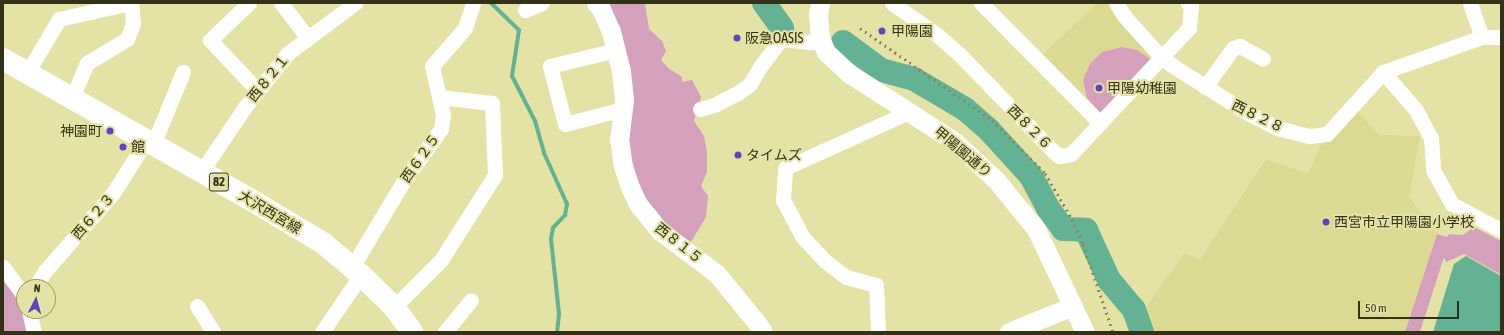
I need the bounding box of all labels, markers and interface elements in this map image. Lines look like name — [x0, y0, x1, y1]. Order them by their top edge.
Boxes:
place label: 甲陽園 — [891, 23, 933, 39]
marker: 甲陽園 — [876, 25, 888, 37]
place label: 阪急OASIS — [745, 30, 803, 46]
marker: 阪急OASIS — [732, 33, 742, 43]
street label: 西８２１ — [244, 51, 292, 105]
place label: 甲陽幼稚園 — [1107, 80, 1177, 96]
marker: 甲陽幼稚園 — [1094, 83, 1104, 93]
street label: 西８２８ — [1229, 96, 1287, 136]
street label: 西８２６ — [1004, 101, 1056, 153]
place label: 神園町 — [60, 123, 102, 139]
street label: 甲陽園通り — [931, 123, 995, 181]
marker: 神園町 — [105, 126, 115, 136]
street label: 西６２５ — [397, 130, 443, 186]
place label: 館 — [131, 139, 145, 155]
marker: 館 — [118, 142, 128, 152]
place label: タイムズ — [746, 147, 802, 163]
marker: タイムズ — [733, 150, 743, 160]
road number: 82 — [208, 171, 230, 193]
street label: 大沢西宮線 — [236, 187, 304, 237]
street label: 西６２３ — [68, 189, 118, 243]
place label: 西宮市立甲陽園小学校 — [1334, 214, 1474, 230]
marker: 西宮市立甲陽園小学校 — [1321, 217, 1331, 227]
street label: 西８１５ — [652, 219, 706, 267]
north arrow — [16, 279, 56, 319]
text: N — [33, 282, 41, 294]
scale bar — [1360, 293, 1461, 319]
text: 50 m — [1365, 301, 1387, 315]

